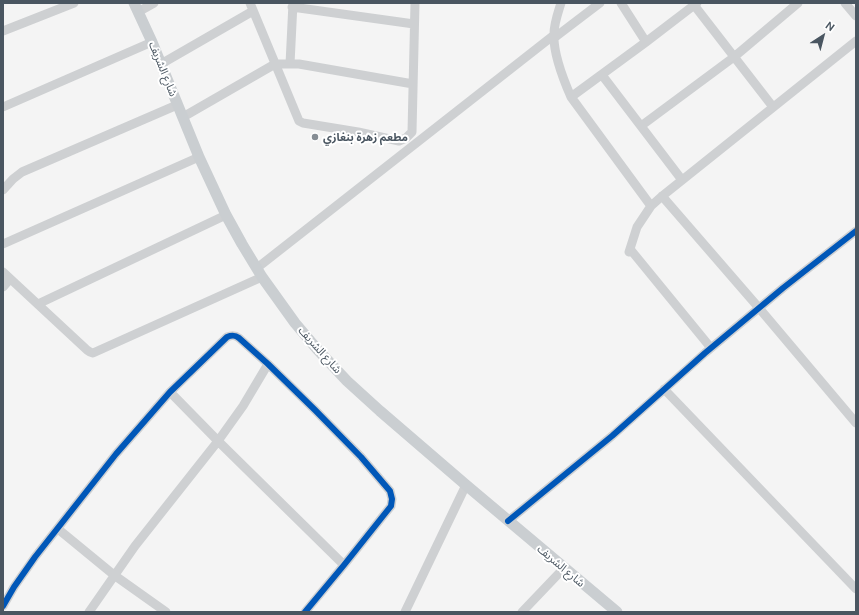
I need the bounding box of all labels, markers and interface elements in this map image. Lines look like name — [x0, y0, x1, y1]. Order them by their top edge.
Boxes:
north arrow — [803, 16, 843, 56]
text: N — [823, 19, 837, 34]
street label: شارع الشريف — [146, 40, 180, 98]
place label: مطعم زهرة بنغازي — [323, 130, 408, 144]
marker: مطعم زهرة بنغازي — [310, 132, 320, 142]
street label: شارع الشريف — [296, 324, 344, 376]
street label: شارع الشريف — [534, 542, 588, 590]

